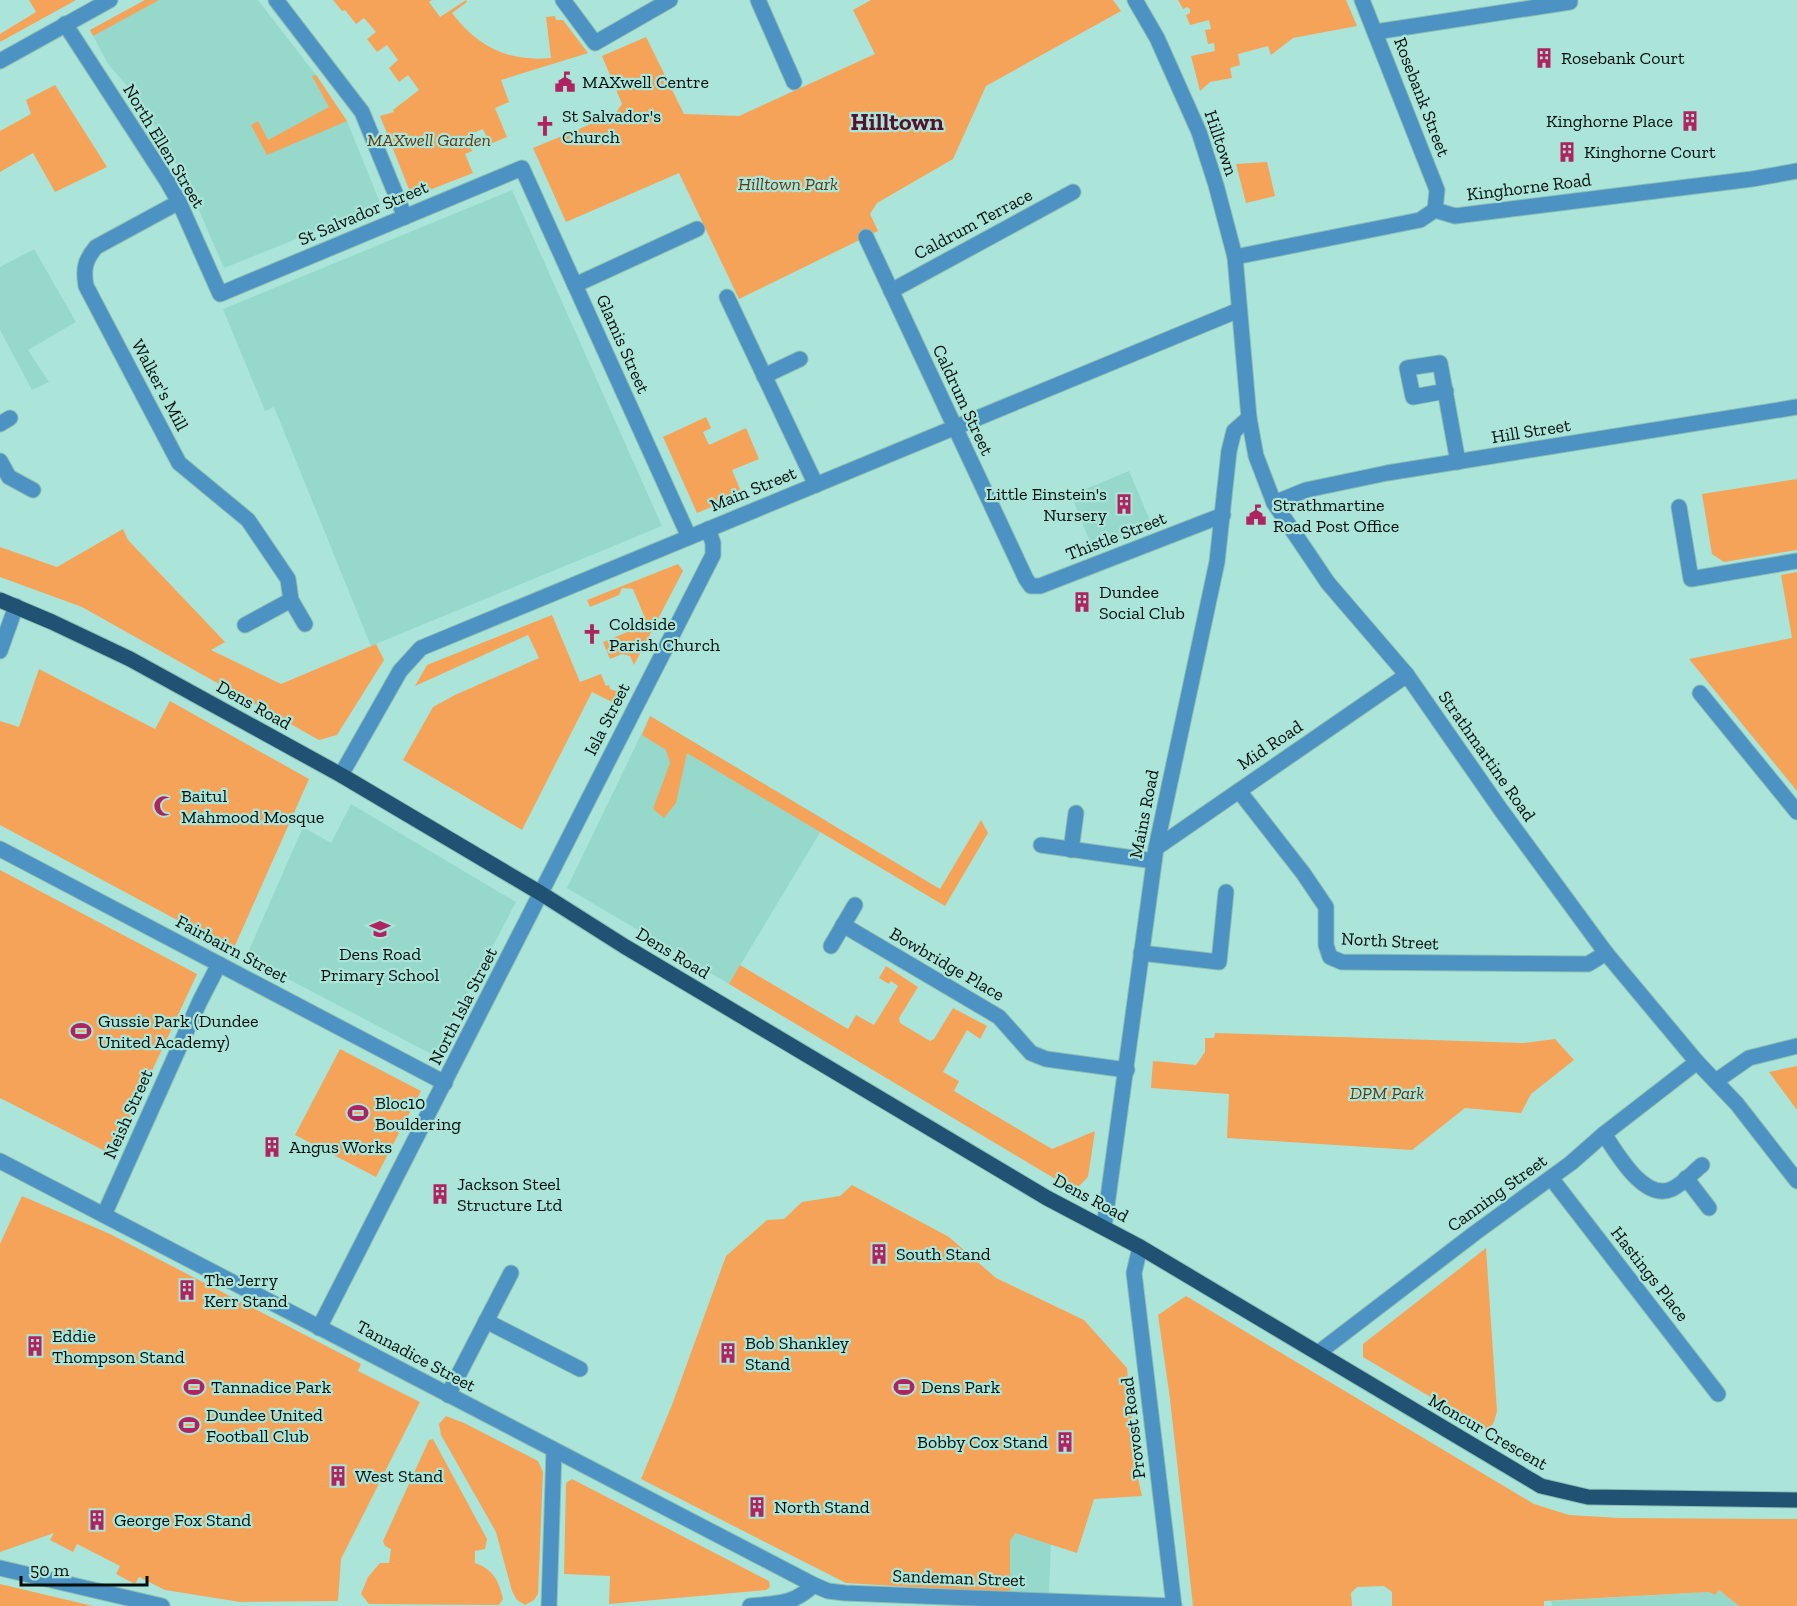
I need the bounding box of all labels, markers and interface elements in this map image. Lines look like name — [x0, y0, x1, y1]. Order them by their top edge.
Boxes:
street label: Rosebank Street — [1389, 34, 1455, 160]
building icon: Rosebank Court — [1532, 46, 1556, 70]
place label: Rosebank Court — [1561, 47, 1685, 69]
public building icon: MAXwell Centre — [553, 70, 577, 94]
place label: MAXwell Centre — [582, 71, 709, 93]
street label: North Ellen Street — [118, 80, 210, 212]
place label: St Salvador's Church — [562, 105, 661, 148]
district label: Hilltown — [850, 107, 944, 136]
street label: Hilltown — [1200, 107, 1243, 179]
building icon: Kinghorne Place — [1678, 109, 1702, 133]
place label: Kinghorne Place — [1546, 110, 1673, 132]
church icon: St Salvador's Church — [533, 114, 557, 138]
park label: MAXwell Garden — [367, 129, 491, 151]
building icon: Kinghorne Court — [1555, 140, 1579, 164]
place label: Kinghorne Court — [1584, 141, 1716, 163]
street label: Kinghorne Road — [1466, 168, 1593, 206]
park label: Hilltown Park — [738, 173, 838, 195]
street label: St Salvador Street — [295, 176, 432, 250]
street label: Caldrum Terrace — [910, 184, 1036, 264]
street label: Glamis Street — [591, 291, 655, 397]
street label: Walker's Mill — [127, 335, 193, 435]
street label: Caldrum Street — [928, 341, 998, 459]
street label: Hill Street — [1490, 414, 1572, 448]
street label: Main Street — [707, 462, 800, 516]
place label: Little Einstein's Nursery — [986, 483, 1108, 526]
building icon: Little Einstein's Nursery — [1112, 492, 1136, 516]
place label: Strathmartine Road Post Office — [1273, 494, 1399, 537]
public building icon: Strathmartine Road Post Office — [1244, 503, 1268, 527]
street label: Thistle Street — [1063, 507, 1170, 565]
place label: Dundee Social Club — [1099, 581, 1185, 624]
building icon: Dundee Social Club — [1070, 590, 1094, 614]
place label: Coldside Parish Church — [609, 613, 720, 656]
church icon: Coldside Parish Church — [580, 622, 604, 646]
street label: Dens Road — [213, 675, 295, 735]
street label: Isla Street — [579, 679, 635, 759]
street label: Strathmartine Road — [1434, 686, 1540, 826]
street label: Mid Road — [1233, 715, 1307, 775]
street label: Mains Road — [1125, 767, 1163, 860]
place label: Baitul Mahmood Mosque — [181, 785, 324, 828]
mosque icon: Baitul Mahmood Mosque — [152, 794, 176, 818]
street label: Fairbairn Street — [172, 910, 292, 988]
school or university icon: Dens Road Primary School — [368, 917, 392, 941]
street label: Dens Road — [632, 922, 714, 984]
street label: Bowbridge Place — [886, 922, 1008, 1006]
street label: North Street — [1341, 927, 1440, 955]
place label: Dens Road Primary School — [321, 943, 440, 986]
street label: North Isla Street — [424, 943, 502, 1068]
place label: Gussie Park (Dundee United Academy) — [98, 1010, 259, 1053]
sports icon: Gussie Park (Dundee United Academy) — [69, 1019, 93, 1043]
street label: Neish Street — [98, 1066, 158, 1162]
park label: DPM Park — [1350, 1082, 1424, 1104]
place label: Bloc10 Bouldering — [375, 1092, 461, 1135]
sports icon: Bloc10 Bouldering — [346, 1101, 370, 1125]
building icon: Angus Works — [260, 1135, 284, 1159]
place label: Angus Works — [289, 1136, 392, 1158]
street label: Canning Street — [1443, 1149, 1551, 1236]
street label: Dens Road — [1050, 1169, 1133, 1227]
place label: Jackson Steel Structure Ltd — [457, 1173, 563, 1216]
building icon: Jackson Steel Structure Ltd — [428, 1182, 452, 1206]
street label: Hastings Place — [1606, 1222, 1694, 1326]
building icon: South Stand — [867, 1242, 891, 1266]
place label: South Stand — [896, 1243, 991, 1265]
place label: The Jerry Kerr Stand — [204, 1269, 288, 1312]
building icon: The Jerry Kerr Stand — [175, 1278, 199, 1302]
street label: Tannadice Street — [353, 1315, 480, 1397]
place label: Eddie Thompson Stand — [52, 1325, 185, 1368]
place label: Bob Shankley Stand — [745, 1332, 850, 1375]
building icon: Eddie Thompson Stand — [23, 1334, 47, 1358]
building icon: Bob Shankley Stand — [716, 1341, 740, 1365]
sports icon: Tannadice Park — [182, 1375, 206, 1399]
sports icon: Dens Park — [892, 1375, 916, 1399]
place label: Tannadice Park — [211, 1376, 332, 1398]
place label: Dens Park — [921, 1376, 1001, 1398]
street label: Provost Road — [1116, 1376, 1150, 1480]
street label: Moncur Crescent — [1424, 1389, 1552, 1475]
place label: Dundee United Football Club — [206, 1404, 323, 1447]
sports icon: Dundee United Football Club — [177, 1413, 201, 1437]
building icon: Bobby Cox Stand — [1053, 1430, 1077, 1454]
place label: Bobby Cox Stand — [917, 1431, 1048, 1453]
building icon: West Stand — [326, 1464, 350, 1488]
place label: West Stand — [355, 1465, 443, 1487]
building icon: North Stand — [745, 1495, 769, 1519]
place label: North Stand — [774, 1496, 870, 1518]
building icon: George Fox Stand — [85, 1508, 109, 1532]
place label: George Fox Stand — [114, 1509, 251, 1531]
scale bar — [21, 1549, 147, 1587]
text: 50 m — [30, 1559, 70, 1581]
street label: Sandeman Street — [892, 1565, 1026, 1591]

